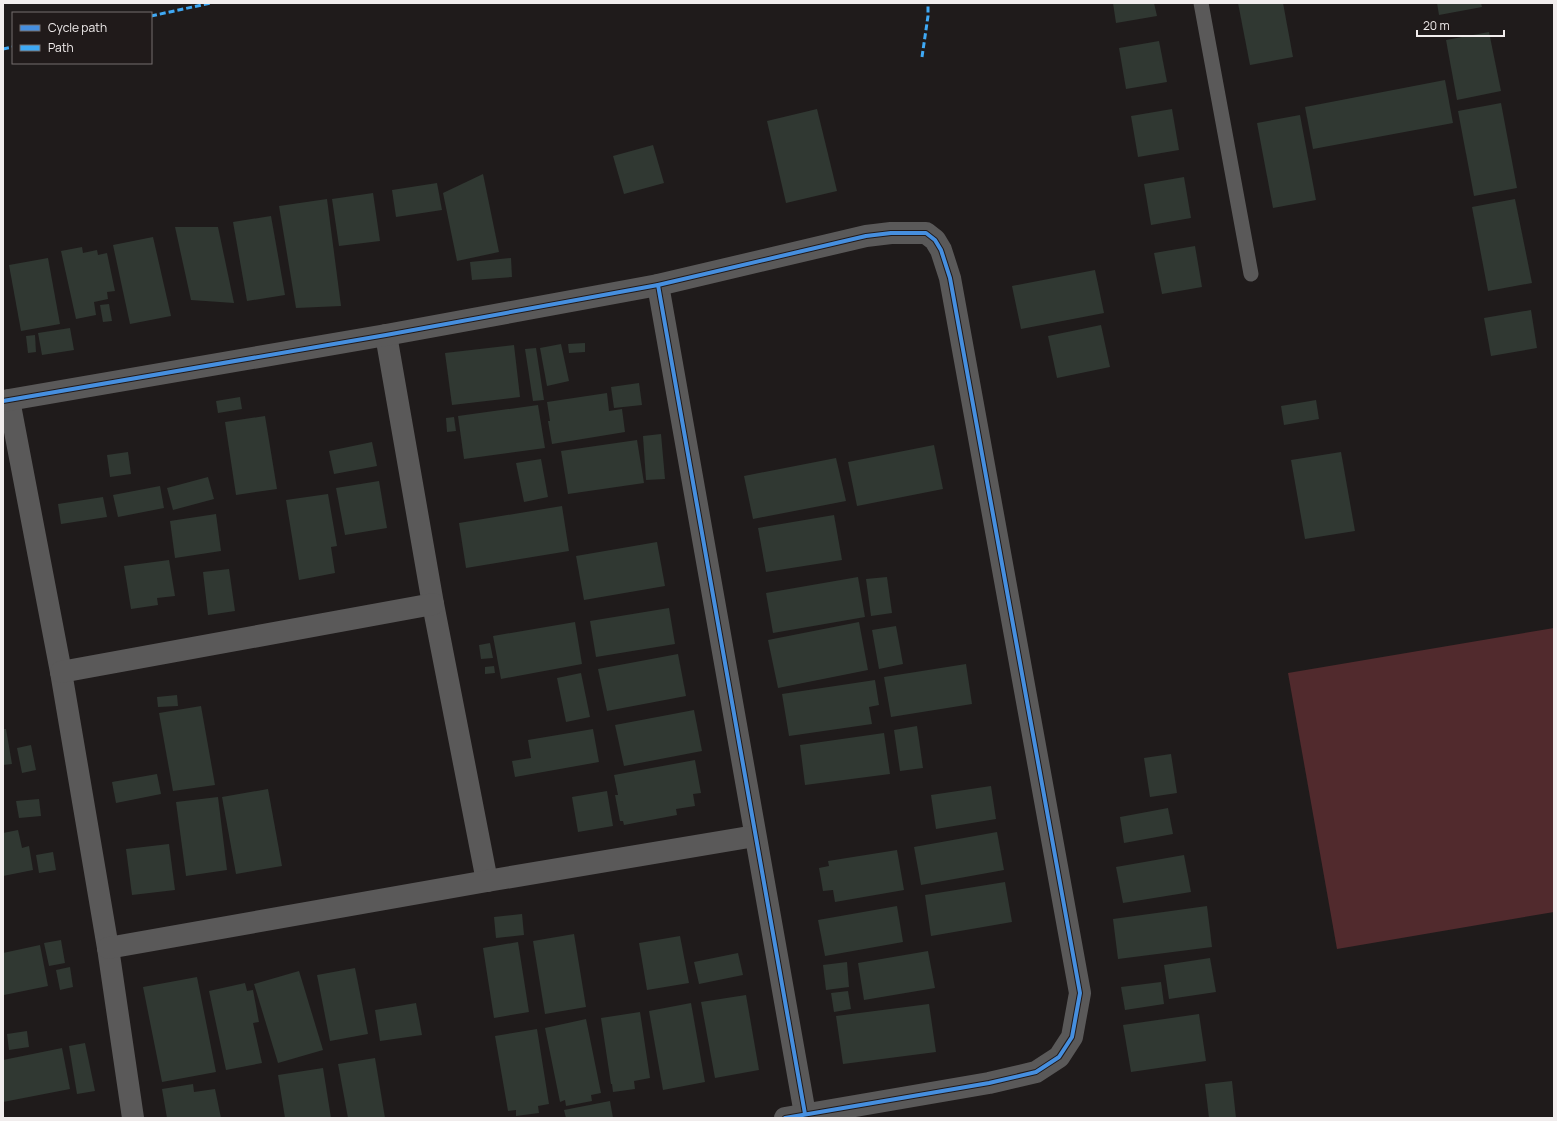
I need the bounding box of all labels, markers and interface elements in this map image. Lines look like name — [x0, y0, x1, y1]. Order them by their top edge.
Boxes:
legend — [12, 12, 152, 64]
scale bar — [1417, 12, 1504, 38]
text: 20 m — [1423, 17, 1450, 34]
text: Cycle path — [48, 19, 107, 36]
text: Path — [48, 39, 74, 56]

